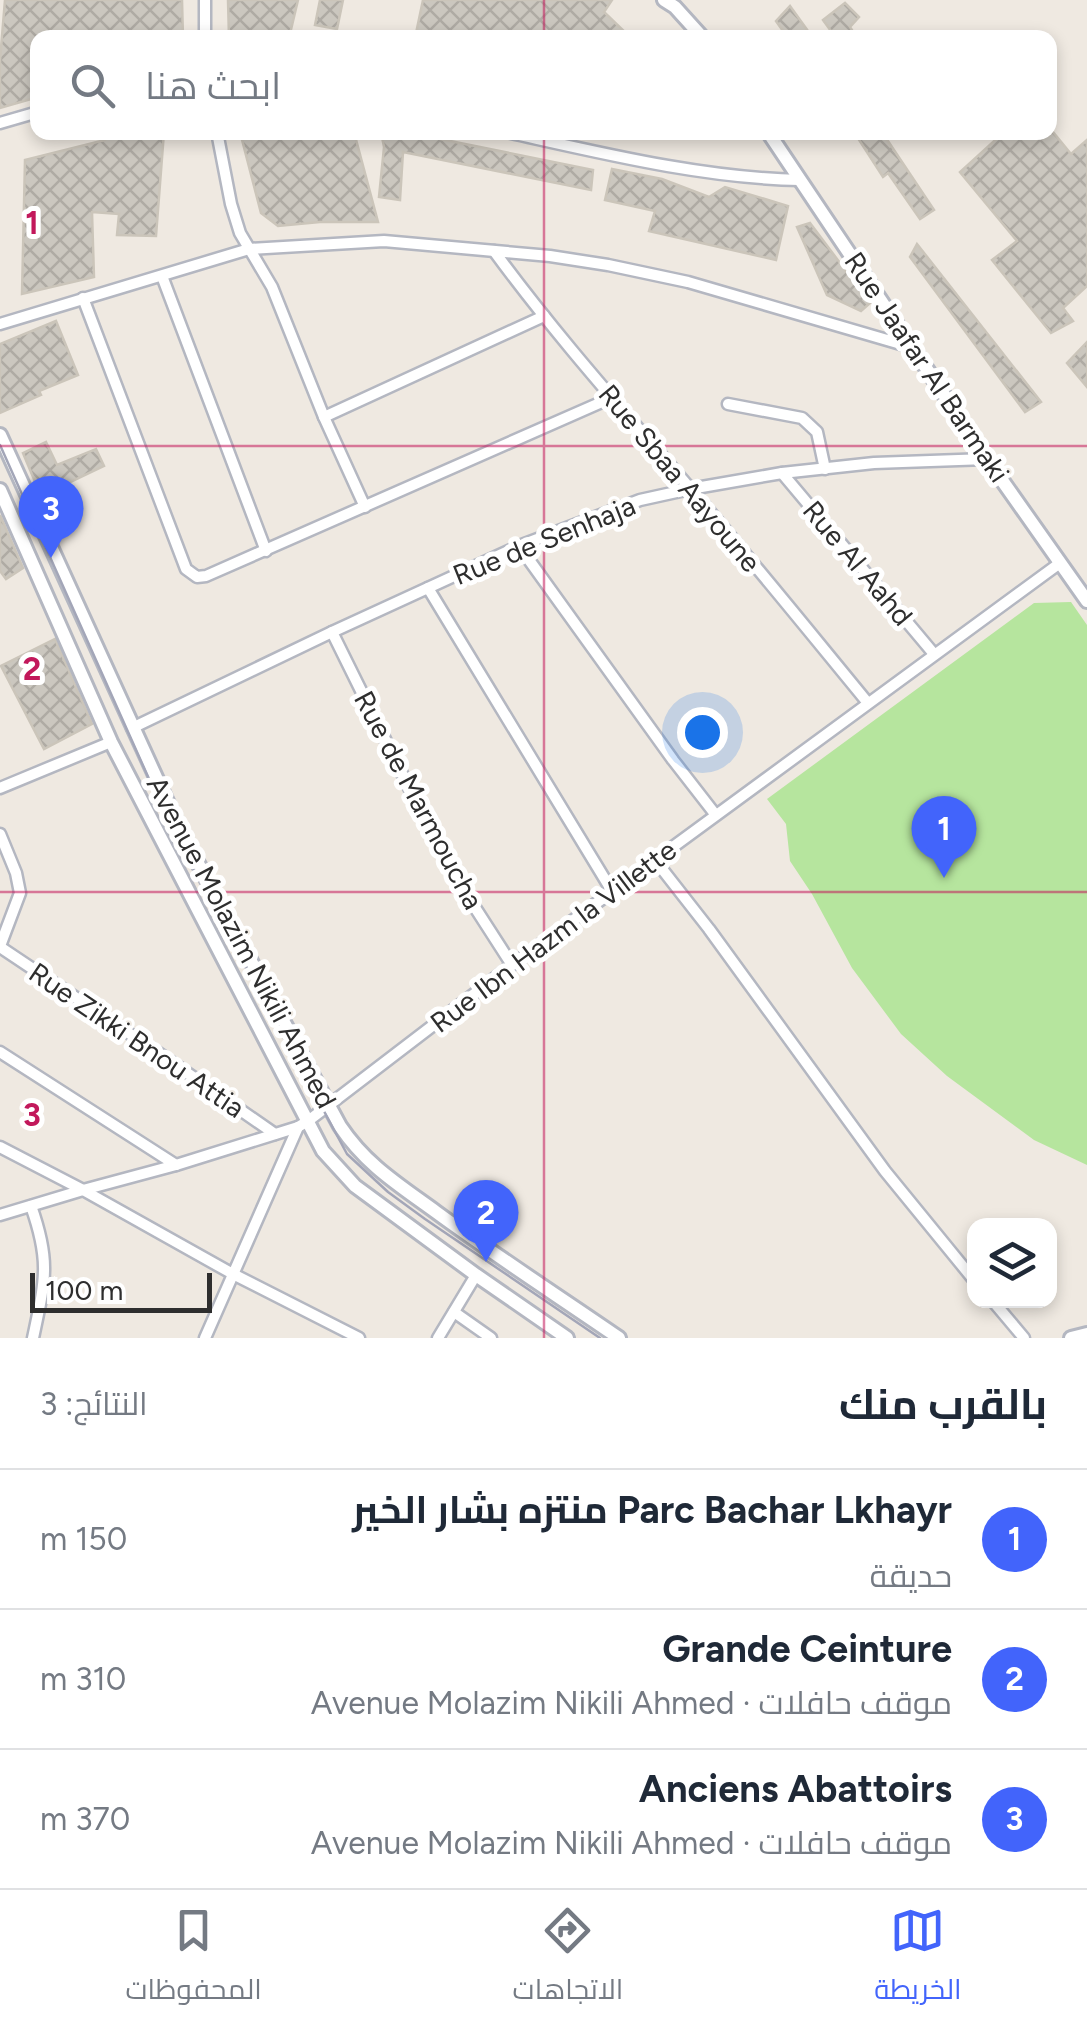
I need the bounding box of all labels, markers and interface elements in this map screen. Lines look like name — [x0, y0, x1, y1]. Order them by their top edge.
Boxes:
search box — [30, 30, 1057, 140]
icon: search — [65, 58, 120, 113]
text: ابحث هنا — [145, 63, 281, 109]
text: 1 — [25, 204, 39, 242]
street label: Rue Jaafar Al Barmaki — [837, 245, 1017, 489]
street label: Rue Sbaa Aayoune — [592, 377, 768, 579]
pin: 3 — [18, 476, 84, 558]
street label: Rue de Senhaja — [448, 488, 640, 592]
street label: Rue Al Aahd — [796, 494, 920, 632]
text: 2 — [23, 650, 41, 688]
street label: Rue de Marmoucha — [347, 685, 491, 915]
your location — [677, 707, 728, 758]
street label: Avenue Molazim Nikili Ahmed — [140, 770, 344, 1114]
pin: 1 — [912, 796, 976, 878]
street label: Rue Ibn Hazm la Villette — [423, 832, 683, 1040]
street label: Rue Zikki Bnou Attia — [23, 955, 251, 1125]
text: 3 — [23, 1096, 41, 1134]
pin: 2 — [454, 1180, 518, 1262]
map controls — [967, 1218, 1057, 1308]
button: layers — [967, 1218, 1057, 1308]
scale bar — [30, 1268, 212, 1312]
text: 100 m — [45, 1273, 123, 1307]
text: بالقرب منك — [839, 1379, 1047, 1430]
text: النتائج: 3 — [40, 1385, 148, 1423]
text: Parc Bachar Lkhayr منتزه بشار الخير — [352, 1487, 952, 1533]
text: 150 m — [40, 1520, 127, 1558]
text: 1 — [1008, 1520, 1021, 1558]
text: حديقة — [870, 1557, 952, 1595]
text: Grande Ceinture — [662, 1626, 952, 1672]
text: 310 m — [40, 1660, 126, 1698]
text: 2 — [1005, 1660, 1024, 1698]
text: موقف حافلات · Avenue Molazim Nikili Ahmed — [311, 1684, 952, 1722]
text: Anciens Abattoirs — [639, 1766, 952, 1812]
text: 370 m — [40, 1800, 130, 1838]
text: 3 — [1006, 1800, 1023, 1838]
text: موقف حافلات · Avenue Molazim Nikili Ahmed — [311, 1824, 952, 1862]
tab: المحفوظات — [125, 1903, 262, 2015]
tab: الاتجاهات — [513, 1903, 623, 2015]
tab: الخريطة — [874, 1903, 962, 2015]

